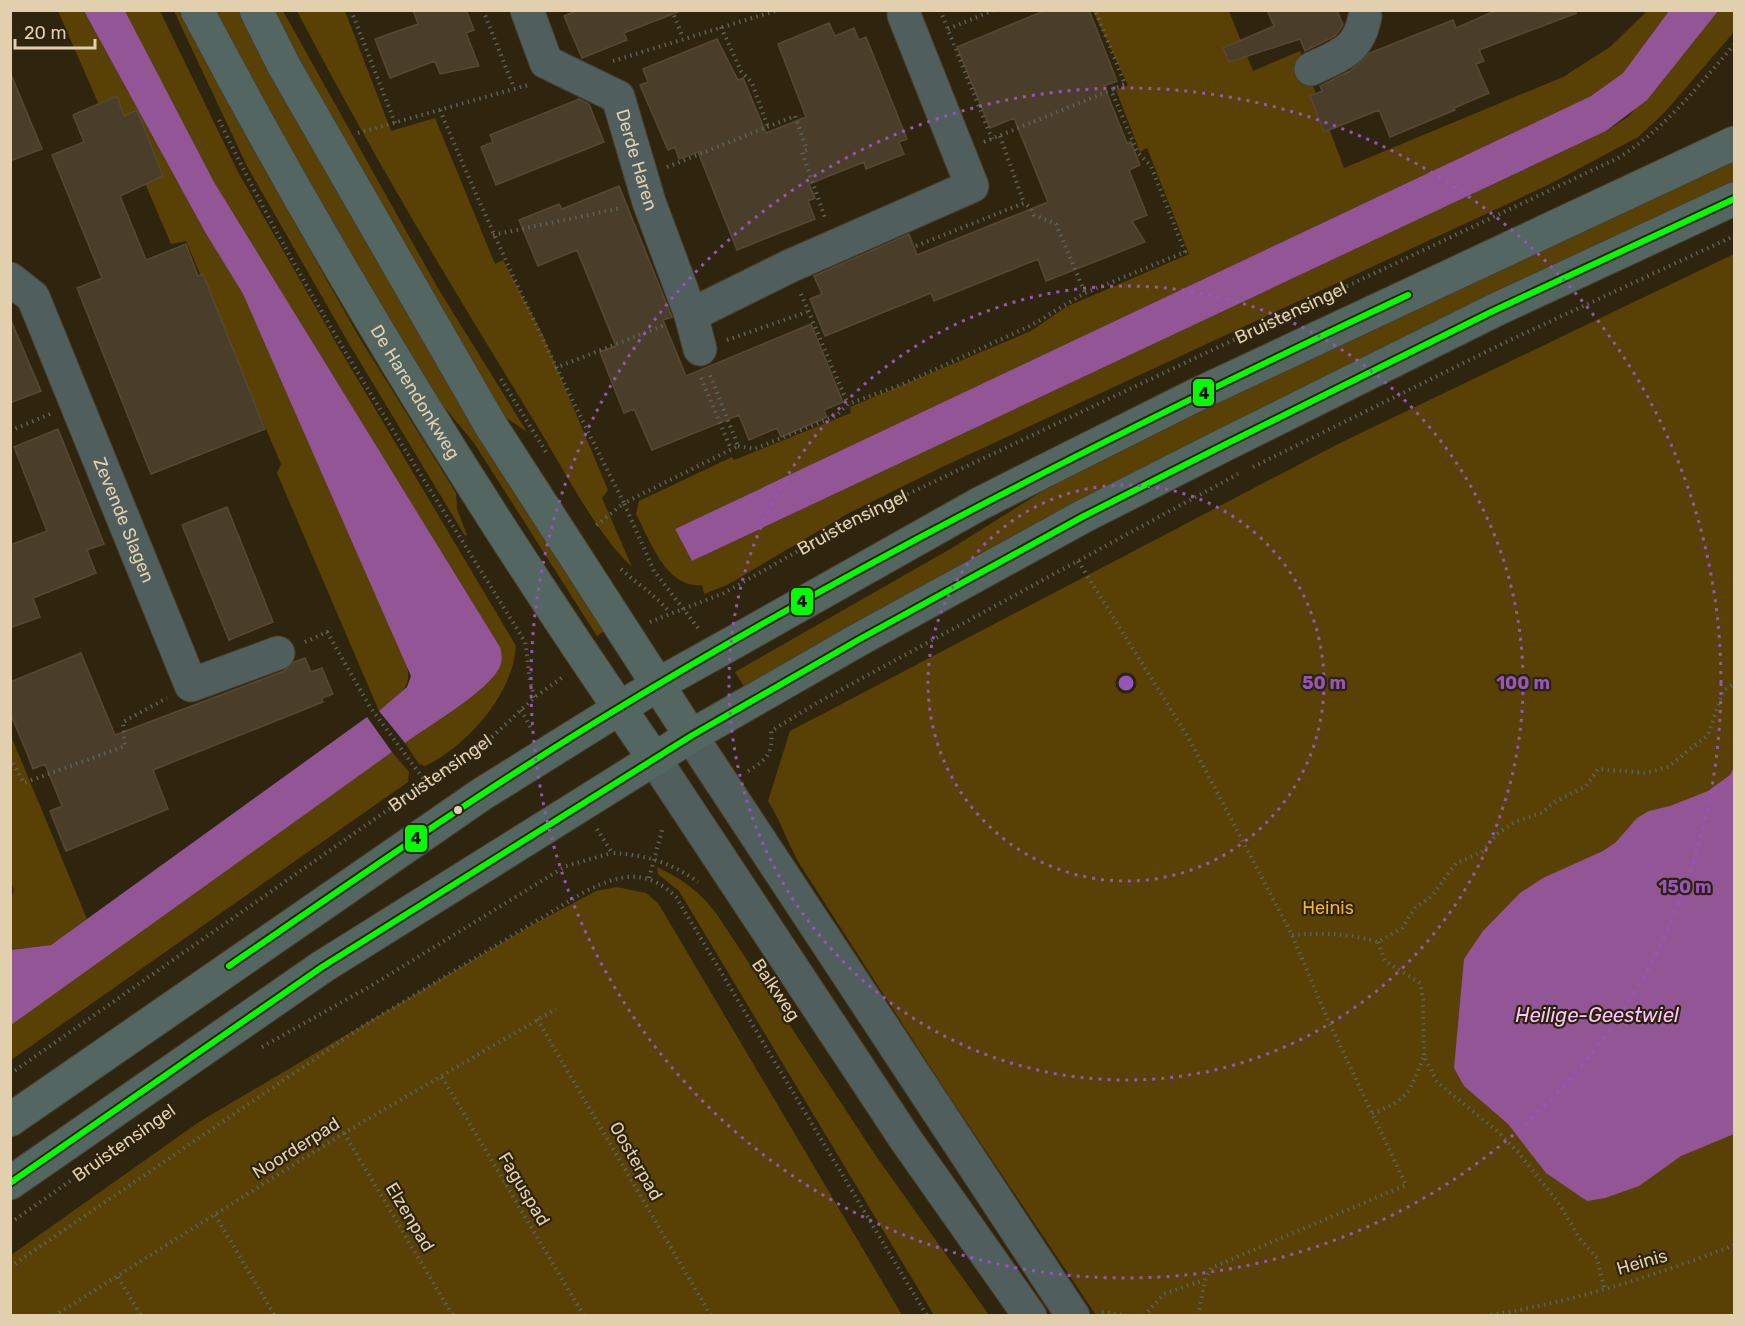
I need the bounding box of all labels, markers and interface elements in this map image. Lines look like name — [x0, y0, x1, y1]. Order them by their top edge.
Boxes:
scale bar — [15, 12, 94, 50]
text: 20 m — [24, 22, 66, 44]
street label: Derde Haren — [611, 106, 662, 214]
street label: Bruistensingel — [1231, 277, 1350, 349]
street label: De Harendonkweg — [366, 321, 465, 463]
line badge: 4 — [1192, 378, 1215, 407]
text: 4 — [1199, 384, 1210, 403]
street label: Zevende Slagen — [88, 454, 159, 586]
street label: Bruistensingel — [793, 485, 911, 560]
line badge: 4 — [790, 587, 814, 616]
text: 4 — [797, 592, 808, 611]
text: 50 m — [1302, 672, 1346, 694]
text: 100 m — [1496, 672, 1550, 694]
centre of rings — [1116, 673, 1136, 693]
street label: Bruistensingel — [384, 729, 496, 817]
unlabelled marker — [452, 804, 464, 816]
line badge: 4 — [404, 824, 428, 853]
text: 4 — [411, 829, 422, 848]
text: 150 m — [1658, 876, 1712, 898]
park label: Heinis — [1302, 897, 1354, 919]
street label: Balkweg — [747, 955, 805, 1025]
water label: Heilige-Geestwiel — [1515, 1003, 1680, 1027]
street label: Bruistensingel — [68, 1099, 180, 1187]
street label: Noorderpad — [248, 1112, 344, 1184]
street label: Oosterpad — [605, 1118, 667, 1204]
street label: Faguspad — [493, 1148, 555, 1230]
street label: Elzenpad — [381, 1178, 439, 1256]
street label: Heinis — [1614, 1244, 1670, 1280]

